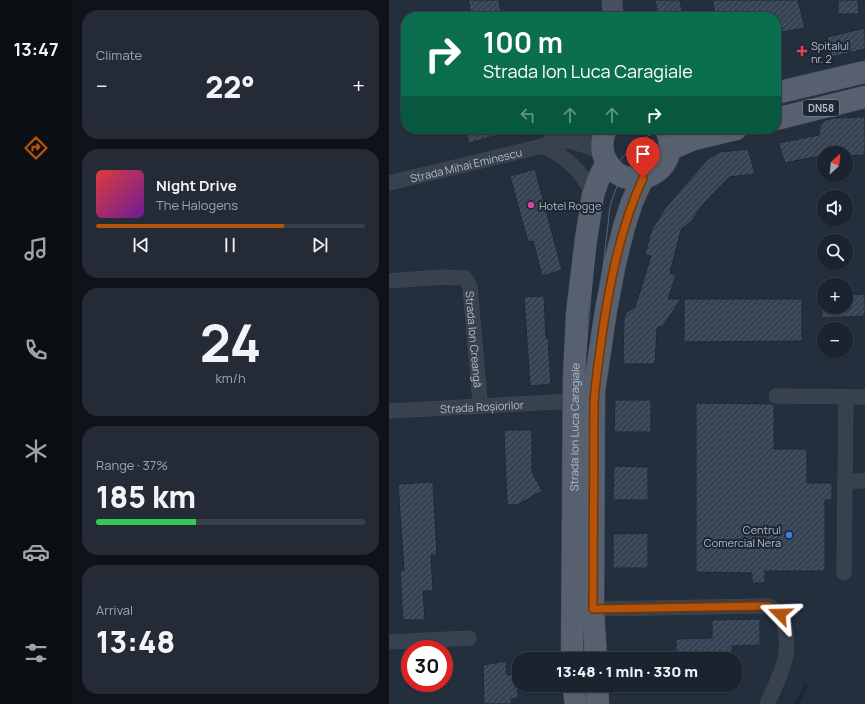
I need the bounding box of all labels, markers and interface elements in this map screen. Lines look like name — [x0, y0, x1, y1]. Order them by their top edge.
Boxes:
text: 100 m — [483, 23, 563, 61]
icon: right — [417, 28, 469, 80]
text: 13:47 — [13, 37, 59, 61]
place label: Spitalul nr. 2 — [811, 38, 849, 66]
marker: Spitalul nr. 2 — [796, 45, 808, 57]
text: Climate — [96, 46, 142, 64]
text: Strada Ion Luca Caragiale — [483, 59, 693, 83]
text: 22° — [205, 66, 255, 107]
text: − — [96, 71, 108, 101]
text: + — [352, 71, 365, 101]
road number: DN58 — [803, 100, 839, 116]
icon: left — [517, 104, 539, 126]
icon: ahead — [559, 104, 581, 126]
icon: ahead — [601, 104, 623, 126]
icon: right — [643, 104, 665, 126]
icon: directions — [22, 134, 50, 162]
pin — [626, 137, 660, 178]
icon: arrive — [632, 143, 654, 165]
street label: Strada Mihai Eminescu — [408, 144, 523, 185]
north arrow — [817, 146, 853, 182]
map controls — [817, 146, 853, 358]
text: Night Drive — [156, 175, 237, 196]
button: sound — [817, 190, 853, 226]
text: The Halogens — [156, 196, 238, 214]
place label: Hotel Rogge — [539, 198, 602, 213]
marker: Hotel Rogge — [526, 200, 536, 210]
icon: previous — [130, 234, 152, 256]
icon: pause — [219, 234, 241, 256]
icon: next — [309, 234, 331, 256]
button: search — [817, 234, 853, 270]
icon: music — [22, 235, 50, 263]
button: + — [817, 278, 853, 314]
street label: Strada Ion Creangă — [463, 290, 486, 388]
text: 24 — [200, 307, 261, 378]
button: − — [817, 322, 853, 358]
icon: phone — [22, 336, 50, 364]
street label: Strada Ion Luca Caragiale — [566, 362, 582, 491]
text: km/h — [215, 369, 246, 387]
street label: Strada Roșiorilor — [440, 396, 524, 416]
icon: climate — [22, 437, 50, 465]
text: Range · 37% — [96, 456, 168, 474]
text: 185 km — [96, 476, 196, 517]
place label: Centrul Comercial Nera — [704, 522, 781, 550]
marker: Centrul Comercial Nera — [784, 530, 794, 540]
icon: car — [22, 538, 50, 566]
position arrow — [759, 593, 801, 635]
text: Arrival — [96, 601, 133, 619]
text: 13:48 — [96, 621, 175, 662]
icon: filters — [22, 639, 50, 667]
speed limit sign: 30 — [401, 640, 453, 692]
text: 13:48 · 1 min · 330 m — [556, 661, 698, 682]

